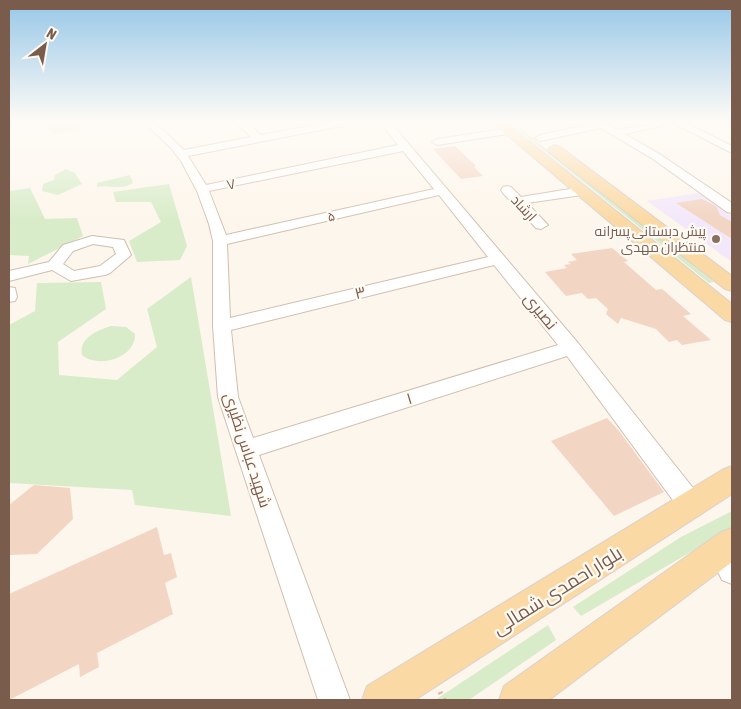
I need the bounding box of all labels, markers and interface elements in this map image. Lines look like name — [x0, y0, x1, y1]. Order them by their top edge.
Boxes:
north arrow — [20, 20, 70, 70]
text: N — [44, 25, 59, 43]
street label: ۷ — [225, 175, 237, 193]
street label: ارشاد — [508, 192, 540, 224]
street label: ۵ — [325, 207, 337, 225]
place label: پیش دبستانی پسرانه منتظران مهدی — [595, 223, 706, 255]
marker: پیش دبستانی پسرانه منتظران مهدی — [710, 233, 722, 245]
street label: ۳ — [353, 282, 367, 302]
street label: نصیری — [519, 289, 561, 334]
street label: ۱ — [404, 389, 414, 407]
street label: شهید عباس نظیری — [219, 390, 275, 510]
street label: بلوار احمدی شمالی — [488, 541, 627, 640]

